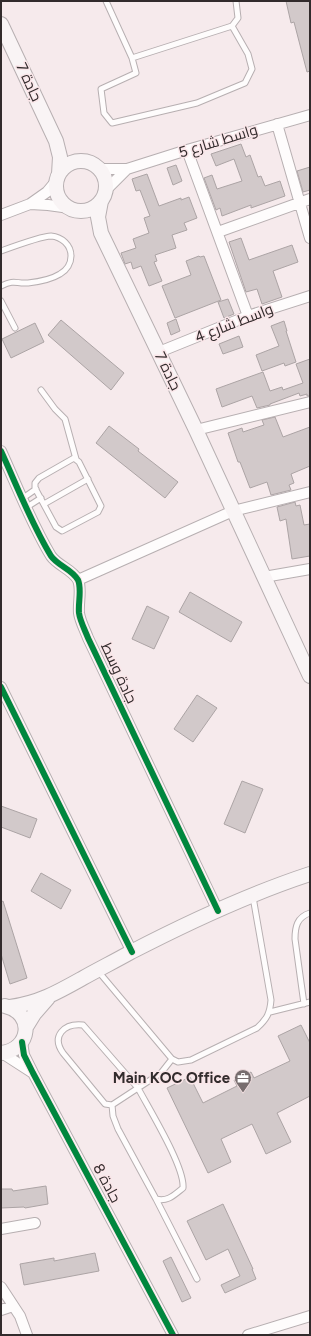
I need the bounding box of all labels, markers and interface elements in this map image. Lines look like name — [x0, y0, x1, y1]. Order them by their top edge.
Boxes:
street label: جادة 7 — [12, 60, 46, 104]
street label: واسط شارع 5 — [176, 120, 260, 163]
street label: واسط شارع 4 — [192, 300, 276, 348]
street label: جادة 7 — [151, 349, 185, 393]
street label: جادة وسط — [97, 640, 141, 706]
office icon: Main KOC Office — [233, 1068, 253, 1093]
place label: Main KOC Office — [113, 1069, 231, 1087]
street label: جادة 8 — [89, 1160, 125, 1206]

